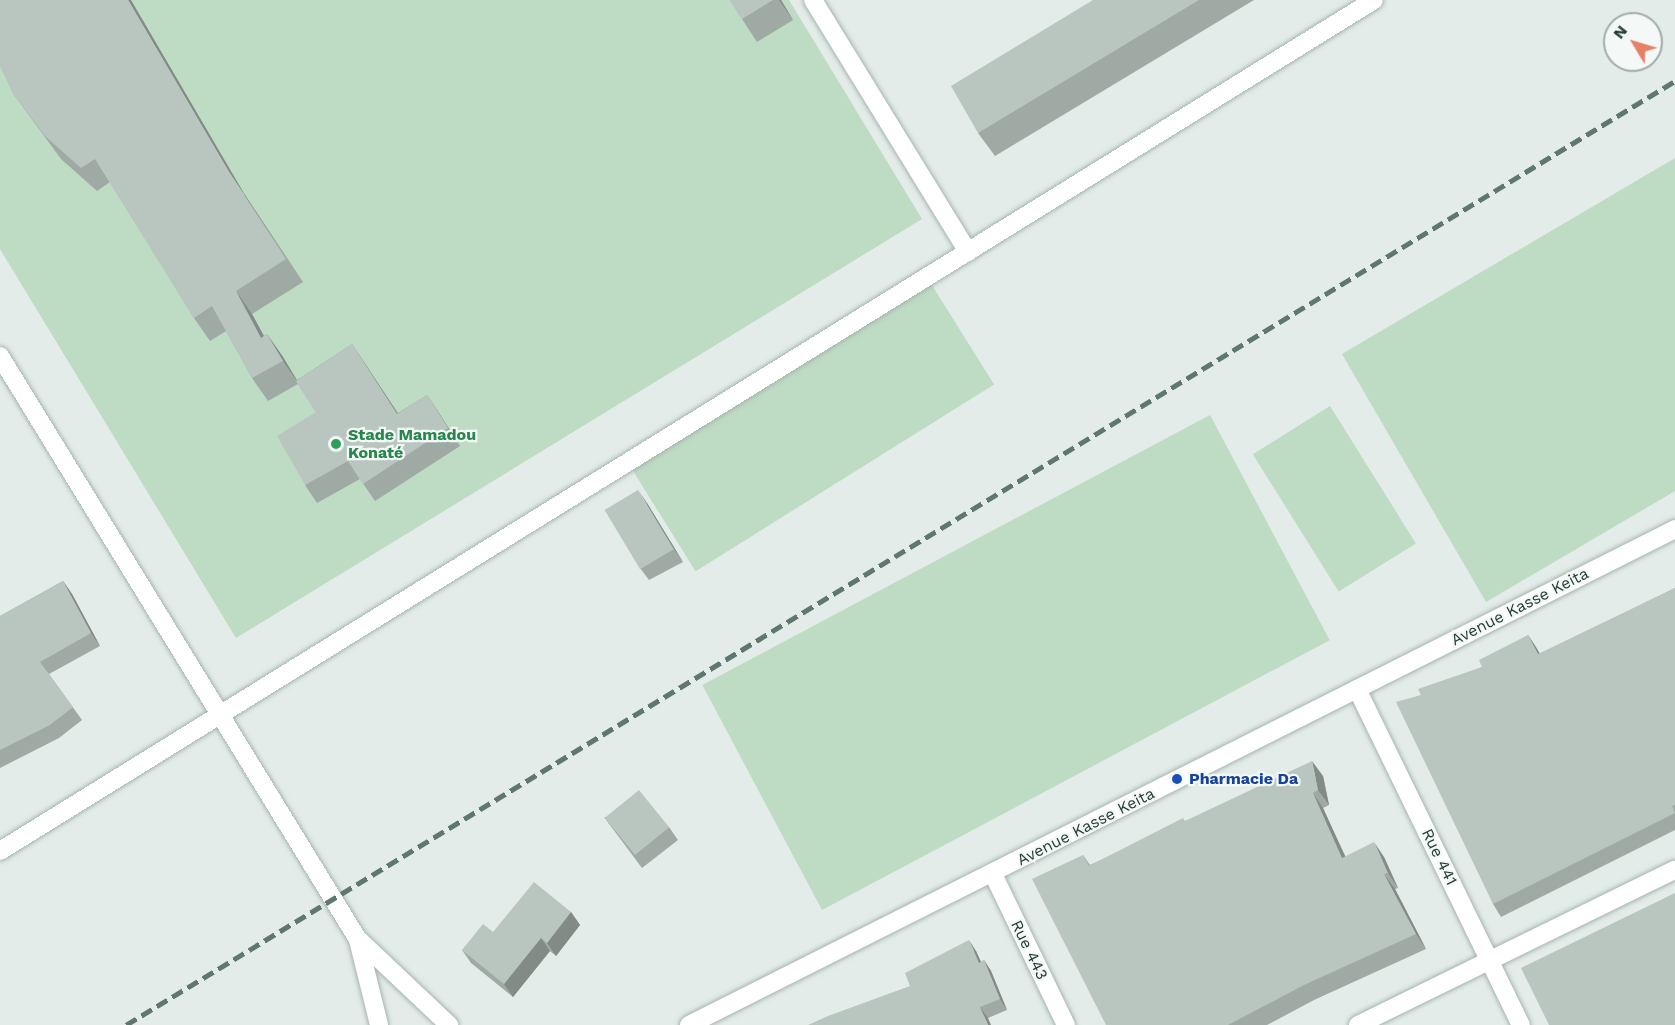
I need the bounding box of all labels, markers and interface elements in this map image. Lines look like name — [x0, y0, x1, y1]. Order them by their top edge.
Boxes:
north arrow — [1603, 12, 1663, 72]
text: N — [1609, 21, 1631, 42]
place label: Stade Mamadou Konaté — [348, 425, 476, 463]
marker: Stade Mamadou Konaté — [329, 437, 343, 451]
street label: Avenue Kasse Keita — [1448, 564, 1592, 650]
place label: Pharmacie Da — [1189, 769, 1298, 789]
marker: Pharmacie Da — [1170, 772, 1184, 786]
street label: Avenue Kasse Keita — [1014, 784, 1158, 870]
street label: Rue 441 — [1417, 826, 1461, 888]
street label: Rue 443 — [1006, 917, 1052, 983]

